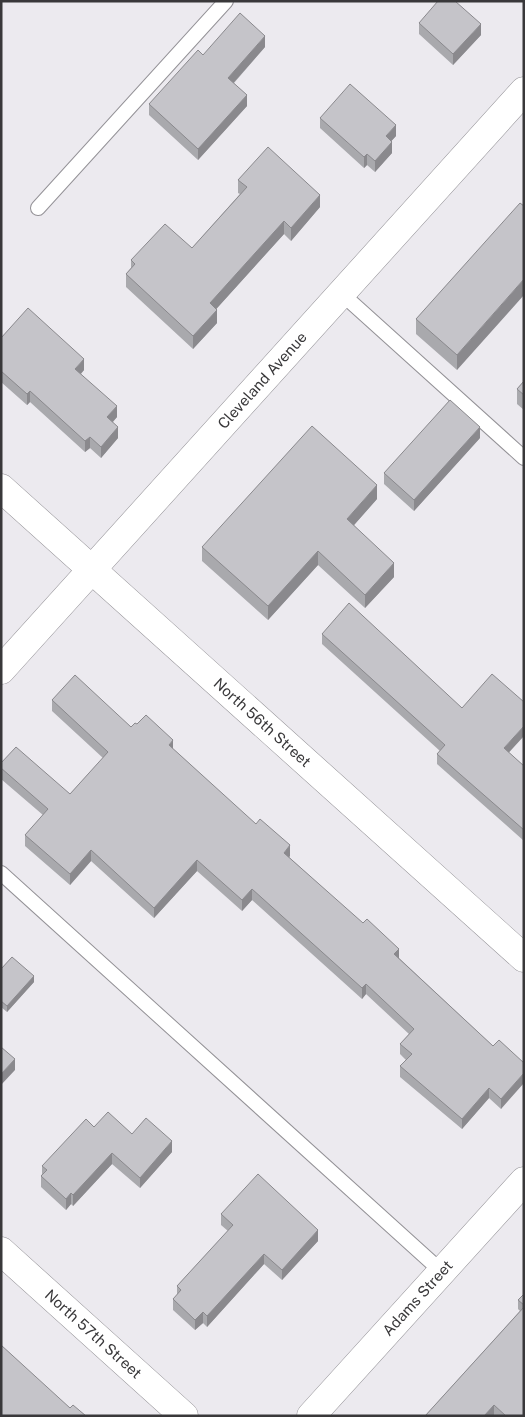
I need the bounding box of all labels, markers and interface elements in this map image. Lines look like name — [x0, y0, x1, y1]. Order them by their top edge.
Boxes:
street label: Cleveland Avenue — [214, 328, 310, 432]
street label: North 56th Street — [210, 674, 314, 770]
street label: Adams Street — [379, 1257, 456, 1339]
street label: North 57th Street — [42, 1286, 145, 1382]

